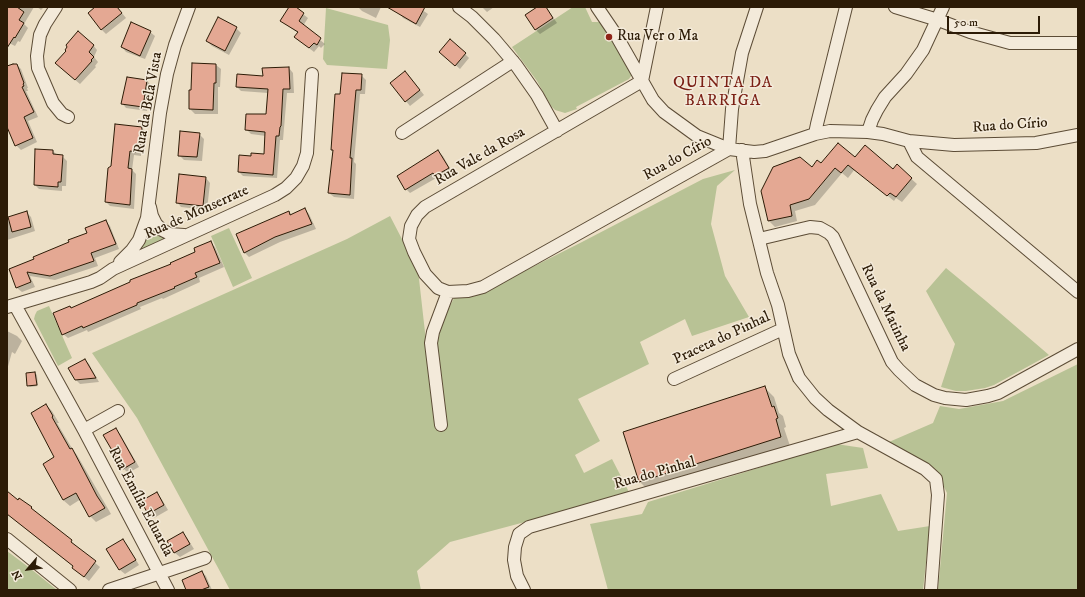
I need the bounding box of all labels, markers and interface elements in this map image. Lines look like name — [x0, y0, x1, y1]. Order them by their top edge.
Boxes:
scale bar — [949, 8, 1042, 34]
text: 50 m — [954, 15, 978, 30]
place label: Rua Ver o Ma — [617, 28, 698, 46]
marker: Rua Ver o Ma — [604, 32, 614, 42]
street label: Rua da Bela Vista — [131, 51, 167, 155]
district label: QUINTA DA BARRIGA — [673, 74, 773, 112]
street label: Rua do Círio — [972, 114, 1048, 138]
street label: Rua Vale da Rosa — [432, 124, 528, 190]
street label: Rua do Círio — [641, 133, 715, 185]
street label: Rua de Monserrate — [142, 182, 252, 244]
street label: Rua da Matinha — [856, 261, 914, 355]
street label: Praceta do Pinhal — [671, 309, 773, 369]
street label: Rua Emília Eduarda — [104, 444, 176, 560]
street label: Rua do Pinhal — [612, 454, 698, 494]
north arrow — [8, 549, 48, 589]
text: N — [9, 567, 26, 582]

